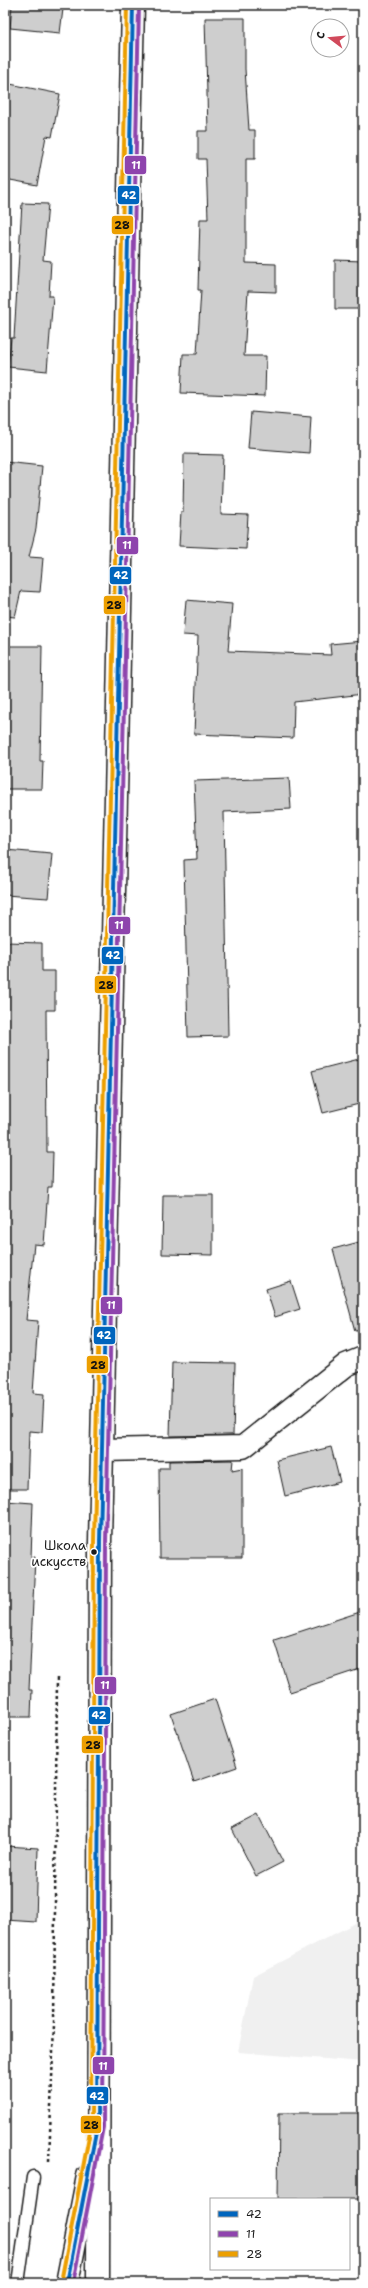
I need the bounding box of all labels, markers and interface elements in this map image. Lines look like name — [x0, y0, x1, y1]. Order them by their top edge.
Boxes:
north arrow — [310, 18, 350, 58]
text: С — [313, 30, 329, 41]
line badge: 11 — [124, 155, 147, 175]
text: 11 — [131, 158, 141, 173]
line badge: 42 — [117, 185, 140, 205]
text: 42 — [122, 188, 137, 203]
line badge: 28 — [111, 215, 134, 235]
text: 28 — [114, 218, 130, 233]
line badge: 11 — [116, 536, 139, 555]
text: 11 — [122, 538, 132, 553]
line badge: 42 — [109, 566, 132, 585]
text: 42 — [114, 568, 129, 583]
line badge: 28 — [103, 595, 126, 615]
text: 28 — [106, 598, 122, 613]
line badge: 11 — [108, 916, 131, 935]
text: 11 — [114, 918, 124, 933]
line badge: 42 — [101, 946, 124, 965]
text: 42 — [106, 948, 121, 963]
line badge: 28 — [94, 975, 117, 994]
text: 28 — [98, 978, 114, 993]
line badge: 11 — [100, 1296, 123, 1315]
text: 11 — [106, 1298, 116, 1313]
line badge: 42 — [93, 1326, 116, 1345]
text: 42 — [97, 1328, 112, 1343]
line badge: 28 — [86, 1355, 109, 1374]
text: 28 — [90, 1358, 106, 1373]
place label: Школа искусств — [31, 1537, 86, 1570]
marker: Школа искусств — [89, 1547, 99, 1557]
line badge: 11 — [94, 1676, 117, 1695]
text: 11 — [100, 1678, 110, 1693]
line badge: 42 — [88, 1706, 111, 1725]
text: 42 — [92, 1708, 107, 1723]
line badge: 28 — [81, 1735, 104, 1754]
text: 28 — [85, 1738, 101, 1753]
line badge: 11 — [92, 2056, 115, 2075]
text: 11 — [98, 2059, 108, 2074]
line badge: 42 — [86, 2086, 109, 2105]
text: 42 — [90, 2089, 105, 2104]
line badge: 28 — [80, 2115, 102, 2134]
text: 28 — [83, 2118, 99, 2133]
legend — [210, 2198, 350, 2270]
text: 42 — [246, 2206, 262, 2222]
text: 11 — [246, 2226, 256, 2242]
text: 28 — [246, 2246, 262, 2262]

